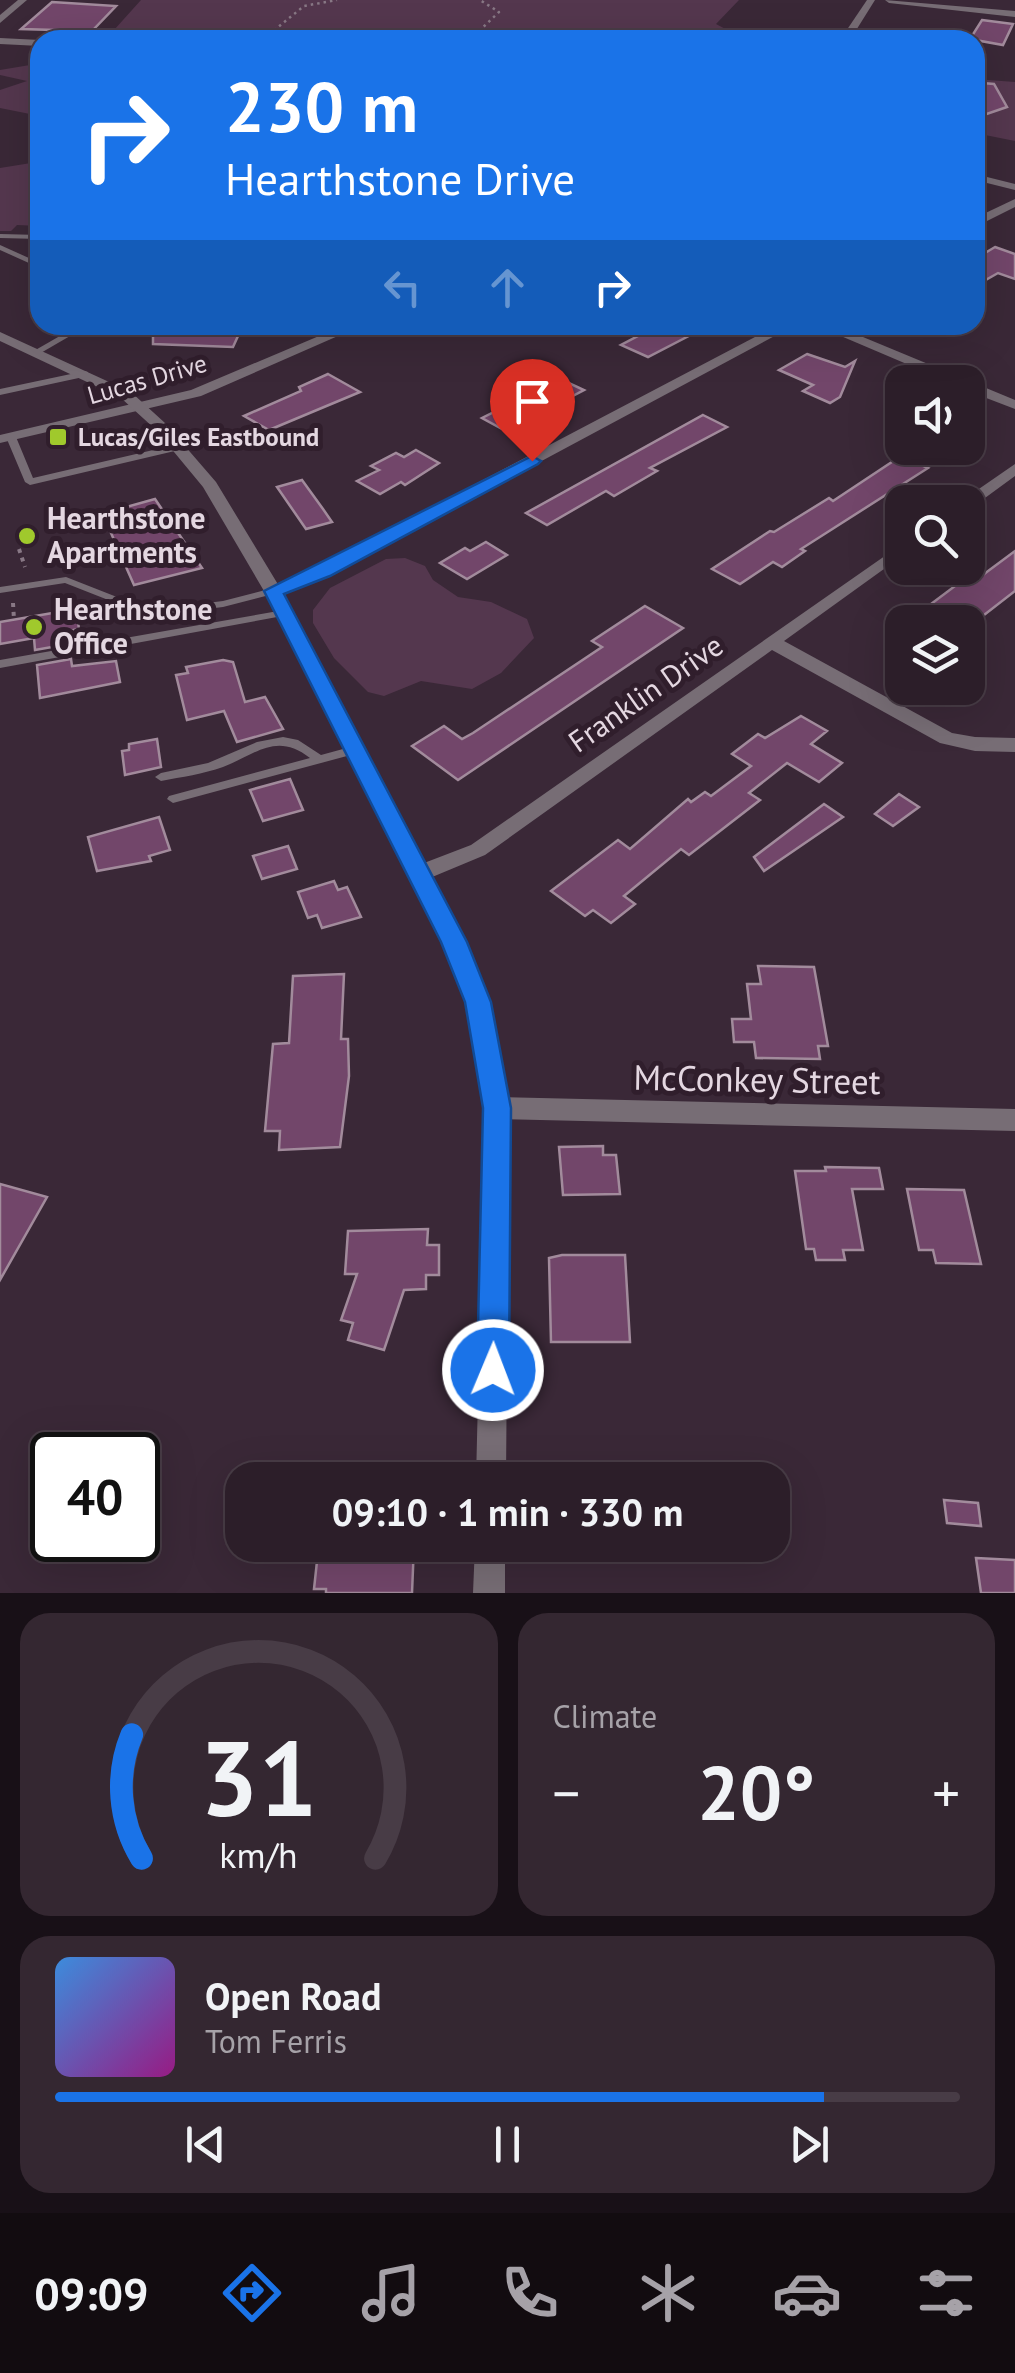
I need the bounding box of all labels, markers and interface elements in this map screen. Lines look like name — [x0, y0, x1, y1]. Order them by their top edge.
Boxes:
text: 230 m — [225, 61, 418, 151]
icon: right — [60, 70, 190, 200]
text: Hearthstone Drive — [225, 149, 575, 207]
icon: left — [375, 260, 430, 315]
icon: ahead — [480, 260, 535, 315]
icon: right — [585, 260, 640, 315]
street label: Lucas Drive — [84, 347, 210, 411]
pin — [490, 359, 575, 462]
map controls — [885, 365, 985, 705]
button: sound — [885, 365, 985, 465]
icon: arrive — [505, 374, 560, 429]
place label: Lucas/Giles Eastbound — [78, 421, 319, 453]
marker: Lucas/Giles Eastbound — [47, 426, 69, 448]
button: search — [885, 485, 985, 585]
place label: Hearthstone Apartments — [47, 498, 206, 571]
marker: Hearthstone Apartments — [16, 525, 38, 547]
place label: Hearthstone Office — [54, 589, 213, 662]
button: layers — [885, 605, 985, 705]
marker: Hearthstone Office — [23, 616, 45, 638]
street label: Franklin Drive — [560, 625, 730, 760]
street label: McConkey Street — [633, 1054, 881, 1104]
position arrow — [441, 1318, 545, 1422]
speed limit sign: 40 — [30, 1432, 160, 1562]
text: 09:10 · 1 min · 330 m — [332, 1487, 683, 1536]
text: Climate — [553, 1695, 657, 1737]
text: 31 — [200, 1710, 318, 1845]
text: 20° — [697, 1744, 815, 1841]
text: − — [553, 1757, 580, 1828]
text: + — [932, 1757, 960, 1828]
text: km/h — [220, 1832, 298, 1878]
text: Open Road — [205, 1971, 381, 2020]
text: Tom Ferris — [205, 2020, 347, 2062]
icon: previous — [178, 2117, 233, 2172]
icon: pause — [480, 2117, 535, 2172]
icon: next — [782, 2117, 837, 2172]
icon: directions — [217, 2258, 287, 2328]
icon: music — [356, 2258, 426, 2328]
icon: phone — [495, 2258, 565, 2328]
icon: climate — [633, 2258, 703, 2328]
icon: car — [772, 2258, 842, 2328]
icon: filters — [911, 2258, 981, 2328]
text: 09:09 — [34, 2264, 149, 2322]

